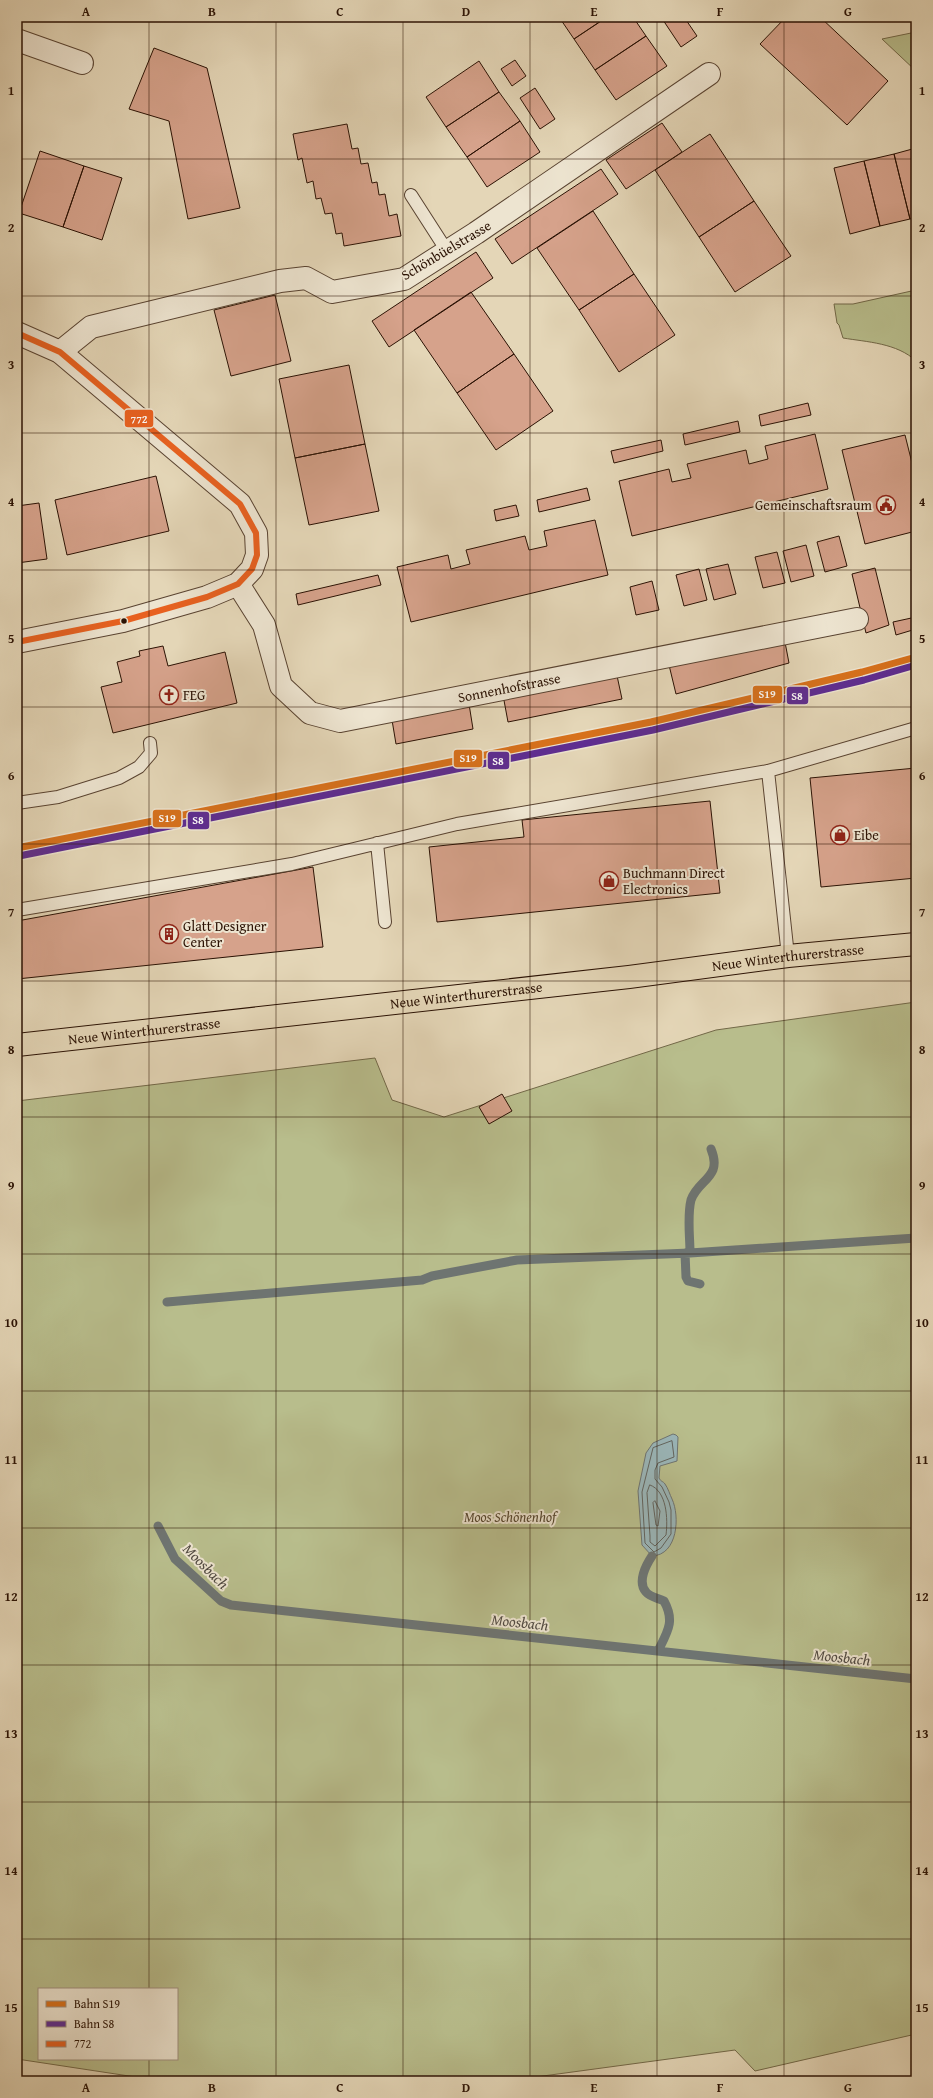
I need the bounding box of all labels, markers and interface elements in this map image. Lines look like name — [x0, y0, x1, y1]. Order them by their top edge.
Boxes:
text: A — [82, 2, 91, 21]
text: B — [208, 2, 216, 21]
text: C — [336, 2, 344, 21]
text: D — [462, 2, 470, 21]
text: E — [591, 2, 598, 21]
text: F — [717, 2, 724, 21]
text: G — [844, 2, 852, 21]
text: 1 — [8, 81, 14, 100]
text: 1 — [919, 81, 925, 100]
street label: Schönbüelstrasse — [397, 215, 495, 285]
text: 2 — [8, 218, 15, 237]
text: 2 — [919, 218, 926, 237]
text: 3 — [8, 355, 14, 374]
text: 3 — [919, 355, 925, 374]
line badge: 772 — [124, 409, 154, 428]
text: 772 — [130, 411, 148, 427]
text: 4 — [8, 492, 15, 511]
text: 4 — [919, 492, 926, 511]
public building icon: Gemeinschaftsraum — [875, 494, 897, 516]
place label: Gemeinschaftsraum — [755, 495, 873, 515]
unlabelled marker — [119, 616, 129, 626]
text: 5 — [8, 629, 15, 648]
text: 5 — [919, 629, 926, 648]
street label: Sonnenhofstrasse — [456, 668, 563, 708]
church icon: FEG — [158, 684, 180, 706]
place label: FEG — [183, 685, 205, 705]
line badge: S19 — [752, 685, 783, 704]
text: S19 — [758, 686, 776, 702]
line badge: S8 — [786, 686, 809, 705]
text: S8 — [791, 688, 803, 704]
line badge: S19 — [453, 749, 483, 768]
text: S19 — [459, 750, 477, 766]
line badge: S8 — [487, 751, 510, 770]
text: S8 — [492, 753, 504, 769]
text: 6 — [8, 766, 15, 785]
text: 6 — [919, 766, 926, 785]
line badge: S19 — [152, 809, 182, 828]
text: S19 — [158, 810, 176, 826]
line badge: S8 — [187, 811, 210, 830]
text: S8 — [192, 812, 204, 828]
shop icon: Eibe — [829, 824, 851, 846]
place label: Eibe — [854, 825, 879, 845]
place label: Buchmann Direct Electronics — [623, 863, 725, 899]
shop icon: Buchmann Direct Electronics — [598, 870, 620, 892]
text: 7 — [8, 903, 15, 922]
text: 7 — [919, 903, 926, 922]
place label: Glatt Designer Center — [183, 916, 267, 952]
building icon: Glatt Designer Center — [158, 923, 180, 945]
street label: Neue Winterthurerstrasse — [711, 939, 865, 976]
street label: Neue Winterthurerstrasse — [389, 977, 544, 1013]
street label: Neue Winterthurerstrasse — [67, 1012, 222, 1049]
text: 8 — [8, 1040, 15, 1059]
text: 8 — [919, 1040, 926, 1059]
text: 9 — [8, 1176, 15, 1195]
text: 9 — [919, 1176, 926, 1195]
text: 10 — [4, 1313, 18, 1332]
text: 10 — [915, 1313, 929, 1332]
text: 11 — [4, 1450, 18, 1469]
text: 11 — [915, 1450, 929, 1469]
park label: Moos Schönenhof — [464, 1507, 559, 1527]
water label: Moosbach — [178, 1538, 234, 1594]
text: 12 — [4, 1587, 18, 1606]
text: 12 — [915, 1587, 929, 1606]
water label: Moosbach — [491, 1609, 550, 1635]
water label: Moosbach — [813, 1644, 872, 1670]
text: 13 — [4, 1724, 18, 1743]
text: 13 — [915, 1724, 929, 1743]
text: 14 — [4, 1861, 18, 1880]
text: 14 — [915, 1861, 929, 1880]
legend — [38, 1988, 178, 2060]
text: Bahn S19 — [74, 1995, 120, 2012]
text: 15 — [4, 1998, 18, 2017]
text: 15 — [915, 1998, 929, 2017]
text: Bahn S8 — [74, 2015, 114, 2032]
text: 772 — [74, 2035, 92, 2052]
text: A — [82, 2078, 91, 2097]
text: B — [208, 2078, 216, 2097]
text: C — [336, 2078, 344, 2097]
text: D — [462, 2078, 470, 2097]
text: E — [591, 2078, 598, 2097]
text: F — [717, 2078, 724, 2097]
text: G — [844, 2078, 852, 2097]

